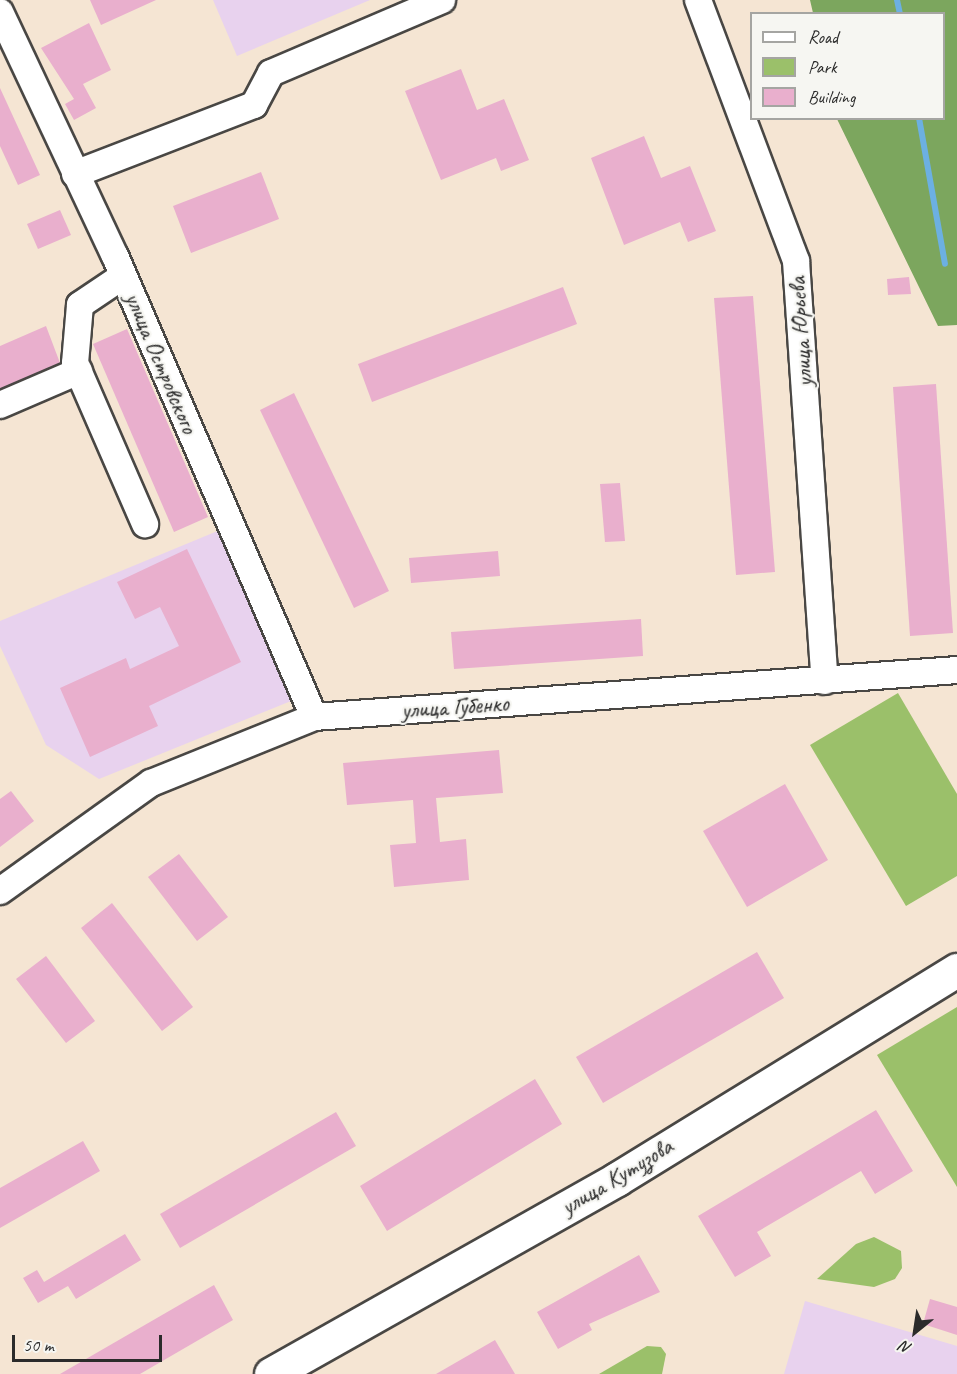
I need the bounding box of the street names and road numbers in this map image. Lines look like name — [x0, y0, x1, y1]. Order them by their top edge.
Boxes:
street label: улица Юрьева — [783, 276, 819, 388]
street label: улица Островского — [118, 287, 204, 439]
street label: улица Губенко — [400, 689, 510, 725]
street label: улица Кутузова — [556, 1132, 678, 1222]

